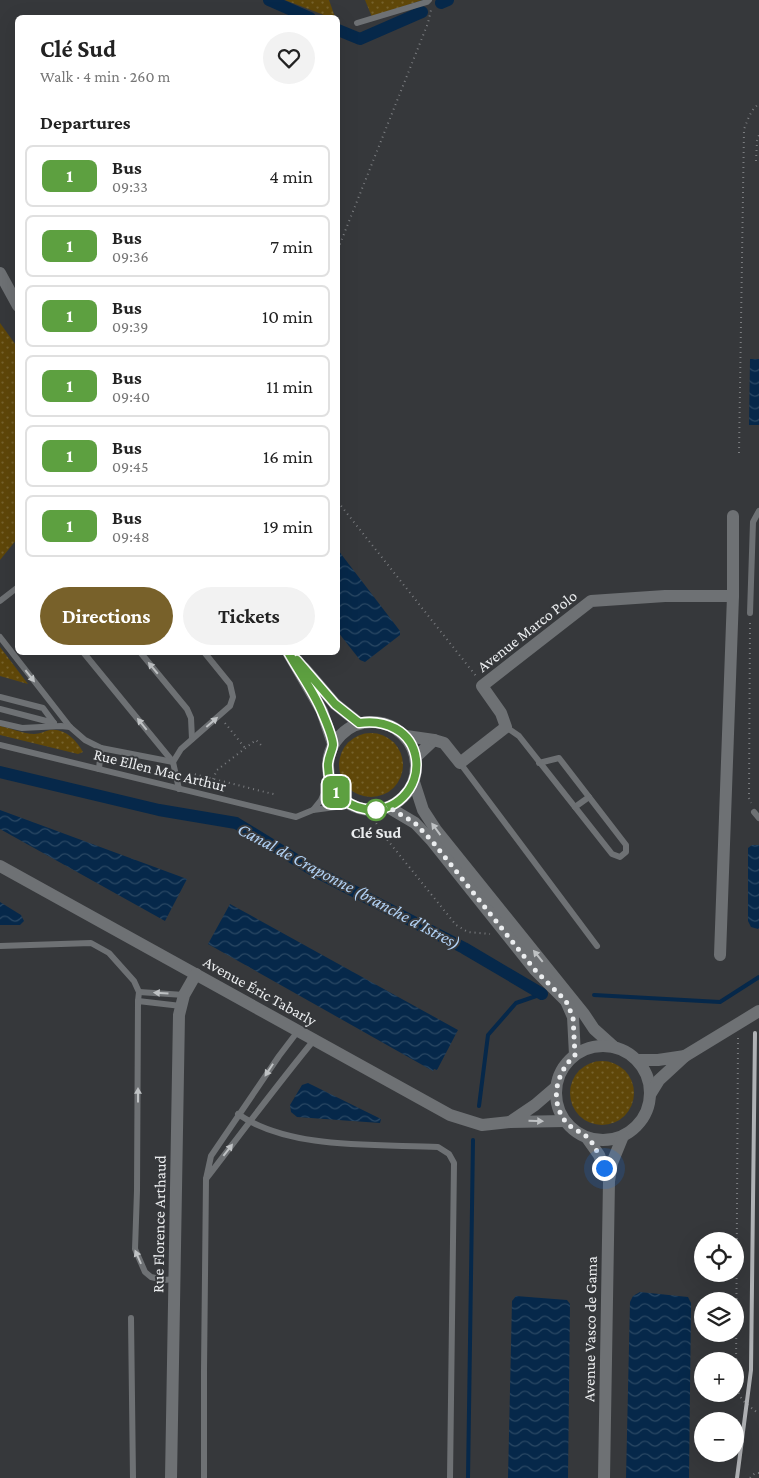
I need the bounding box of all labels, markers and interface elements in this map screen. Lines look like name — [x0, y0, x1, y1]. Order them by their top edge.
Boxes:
button: heart — [263, 32, 315, 84]
text: Clé Sud — [40, 35, 116, 62]
text: Walk · 4 min · 260 m — [40, 68, 170, 85]
text: Departures — [40, 112, 131, 133]
text: Bus — [112, 157, 142, 178]
text: 1 — [66, 166, 73, 186]
text: 4 min — [269, 166, 313, 187]
text: 09:33 — [112, 178, 148, 195]
text: Bus — [112, 227, 142, 248]
text: 1 — [66, 236, 73, 256]
text: 7 min — [270, 236, 313, 257]
text: 09:36 — [112, 248, 149, 265]
text: Bus — [112, 297, 142, 318]
text: 1 — [66, 306, 73, 326]
text: 10 min — [262, 306, 313, 327]
text: 09:39 — [112, 318, 148, 335]
text: Bus — [112, 367, 142, 388]
text: 1 — [66, 376, 73, 396]
text: 11 min — [266, 376, 313, 397]
text: 09:40 — [112, 388, 150, 405]
text: Bus — [112, 437, 142, 458]
text: 1 — [66, 446, 73, 466]
text: 16 min — [263, 446, 313, 467]
text: 09:45 — [112, 458, 148, 475]
text: Bus — [112, 507, 142, 528]
text: 1 — [66, 516, 73, 536]
text: 19 min — [263, 516, 313, 537]
text: 09:48 — [112, 528, 150, 545]
button: Directions — [40, 587, 173, 645]
button: Tickets — [183, 587, 315, 645]
street label: Avenue Marco Polo — [474, 587, 580, 675]
one-way arrow — [148, 662, 159, 674]
one-way arrow — [25, 669, 35, 683]
one-way arrow — [205, 716, 217, 728]
one-way arrow — [136, 719, 148, 731]
street label: Rue Ellen Mac Arthur — [92, 745, 228, 795]
line badge: 1 — [320, 776, 352, 808]
text: 1 — [333, 782, 339, 802]
marker: Clé Sud — [365, 799, 387, 821]
water label: Canal de Craponne (branche d'Istres) — [234, 819, 464, 954]
one-way arrow — [431, 822, 441, 836]
place label: Clé Sud — [351, 824, 402, 841]
one-way arrow — [532, 950, 543, 963]
street label: Avenue Éric Tabarly — [200, 953, 320, 1030]
one-way arrow — [153, 989, 169, 997]
one-way arrow — [264, 1064, 274, 1077]
one-way arrow — [134, 1087, 142, 1103]
one-way arrow — [529, 1117, 545, 1125]
one-way arrow — [223, 1144, 234, 1157]
street label: Rue Florence Arthaud — [149, 1154, 169, 1293]
your location — [592, 1156, 617, 1181]
map controls — [694, 1232, 744, 1462]
button: locate — [694, 1232, 744, 1282]
one-way arrow — [134, 1250, 142, 1264]
street label: Avenue Vasco de Gama — [580, 1255, 600, 1402]
button: layers — [694, 1292, 744, 1342]
button: + — [694, 1352, 744, 1402]
button: − — [694, 1412, 744, 1462]

